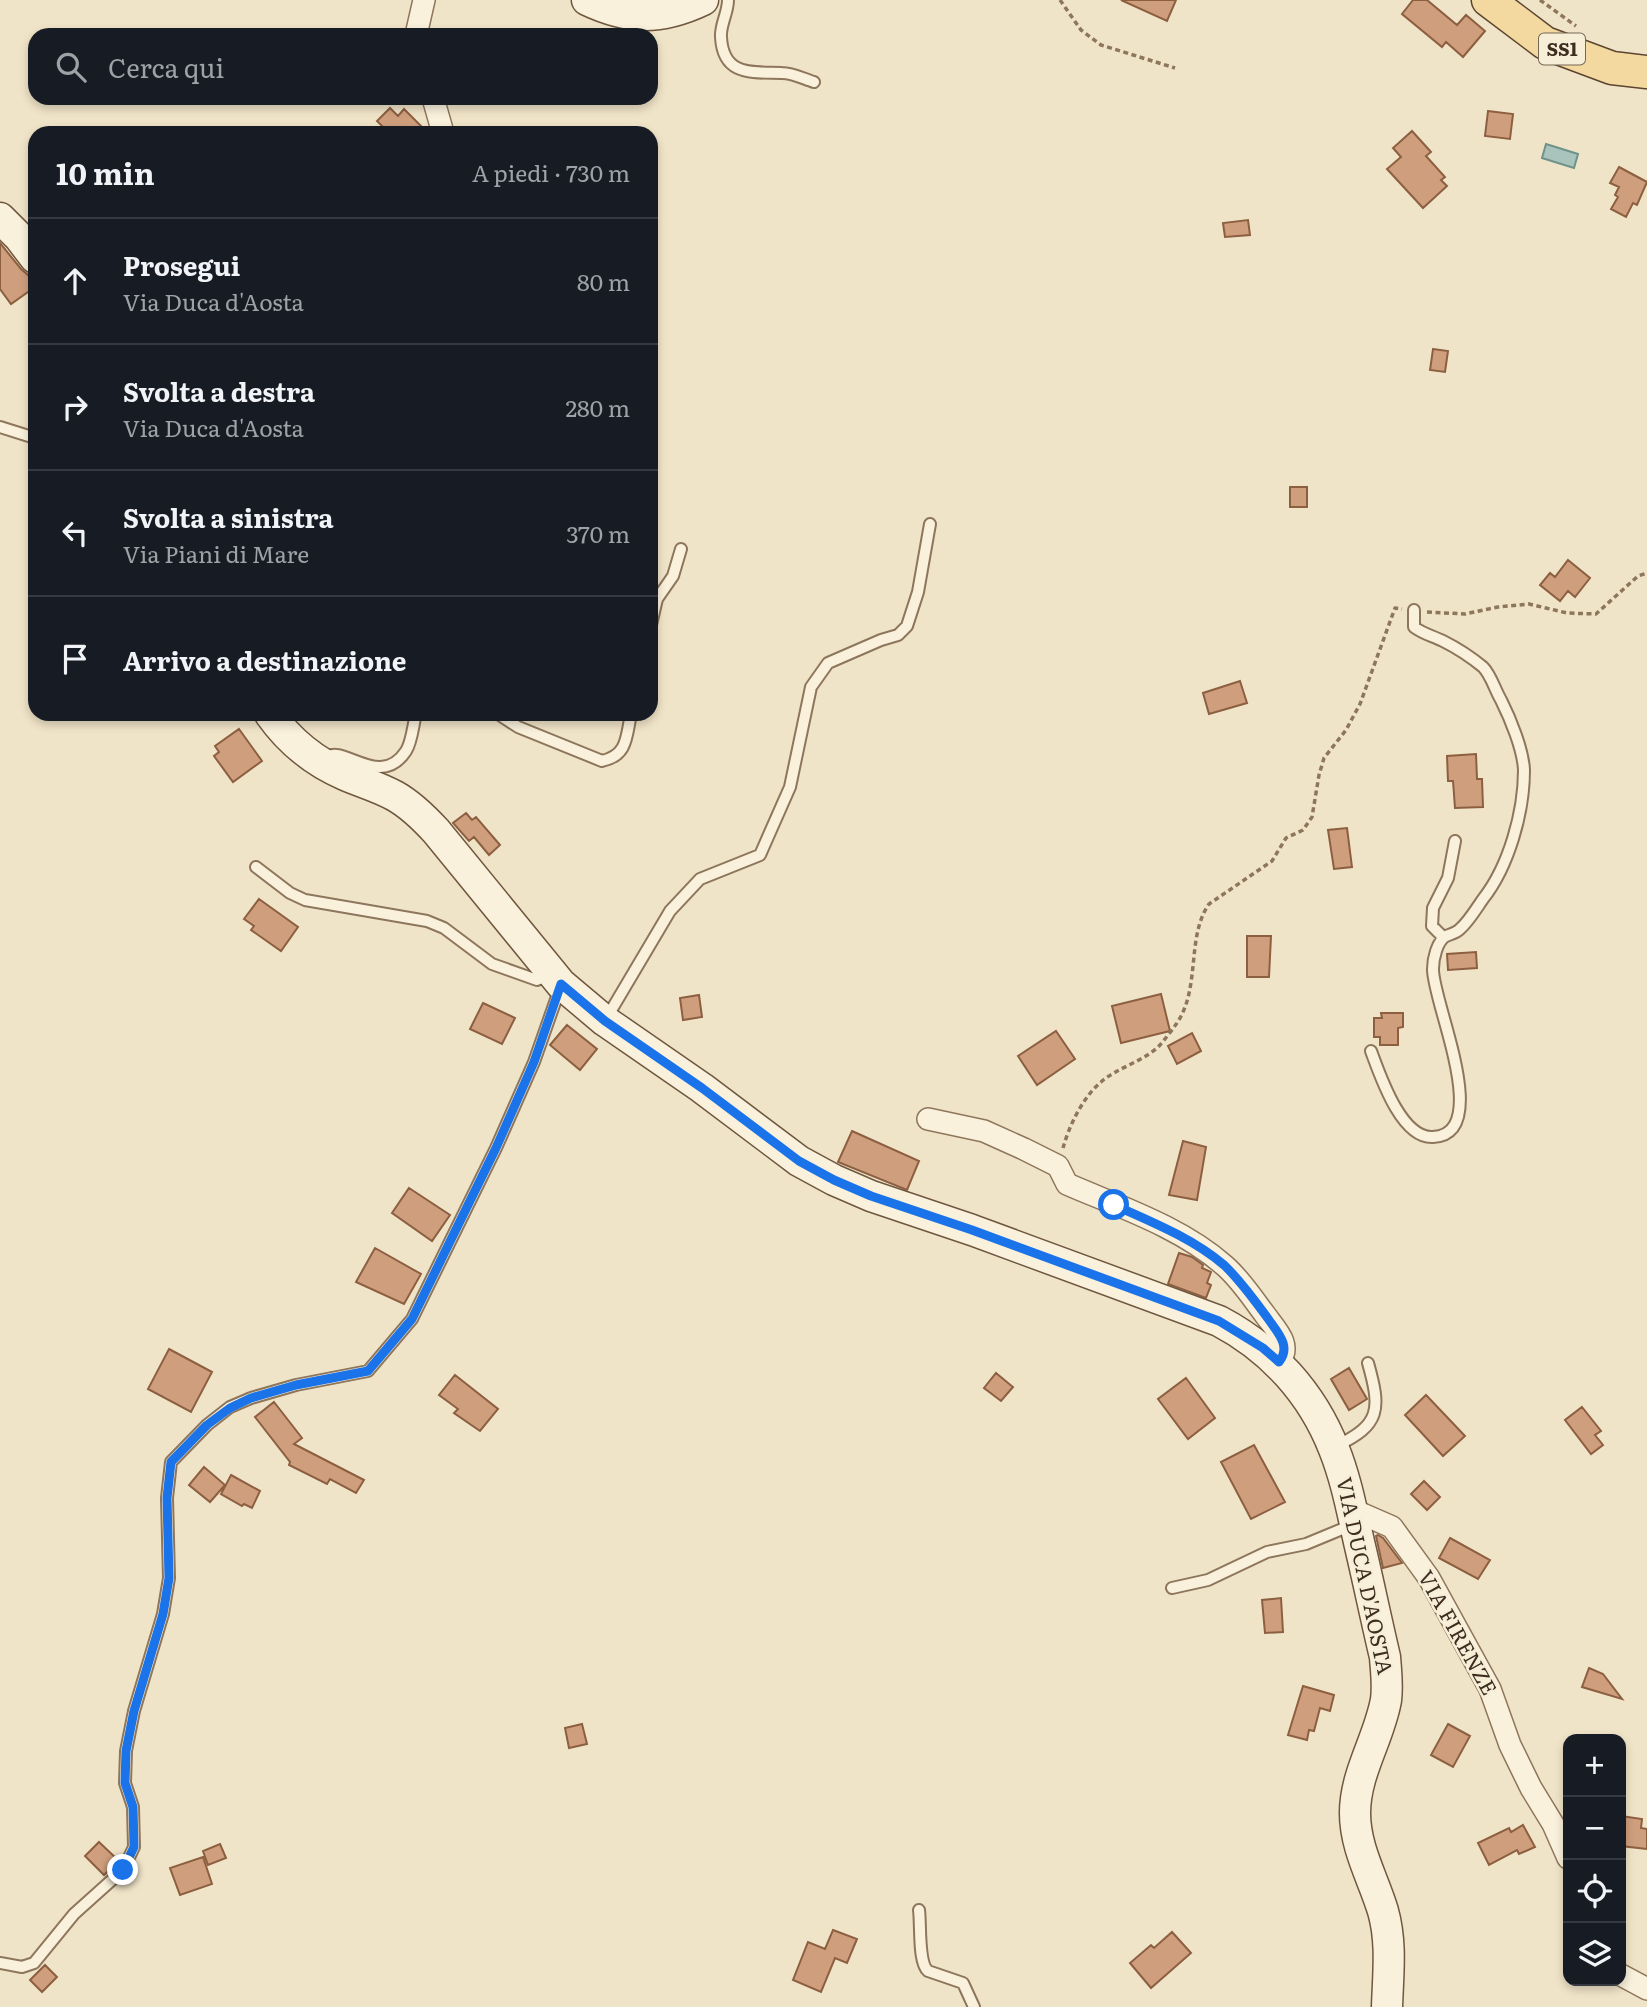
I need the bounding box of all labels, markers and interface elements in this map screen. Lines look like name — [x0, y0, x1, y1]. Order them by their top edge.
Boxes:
search box — [28, 28, 658, 105]
road number: SS1 — [1539, 34, 1585, 64]
text: Cerca qui — [108, 47, 224, 86]
icon: search — [52, 48, 90, 86]
text: 10 min — [56, 150, 155, 194]
text: A piedi · 730 m — [472, 155, 630, 189]
text: Prosegui — [123, 245, 240, 284]
icon: ahead — [56, 262, 94, 300]
text: 80 m — [577, 264, 630, 298]
text: Via Duca d'Aosta — [123, 284, 304, 318]
text: Svolta a destra — [123, 371, 315, 410]
icon: right — [56, 388, 94, 426]
text: 280 m — [565, 390, 630, 424]
text: Via Duca d'Aosta — [123, 410, 304, 444]
text: Svolta a sinistra — [123, 497, 334, 536]
icon: left — [56, 514, 94, 552]
text: 370 m — [566, 516, 630, 550]
text: Via Piani di Mare — [123, 536, 309, 570]
icon: arrive — [56, 640, 94, 678]
text: Arrivo a destinazione — [123, 640, 407, 679]
route start — [1098, 1189, 1129, 1220]
street label: VIA DUCA D'AOSTA — [1330, 1474, 1403, 1678]
street label: VIA FIRENZE — [1412, 1564, 1506, 1700]
map controls — [1563, 1734, 1626, 1986]
button: + — [1563, 1734, 1626, 1797]
button: − — [1563, 1797, 1626, 1860]
route end — [107, 1854, 138, 1885]
button: locate — [1563, 1860, 1626, 1923]
button: layers — [1563, 1923, 1626, 1986]

